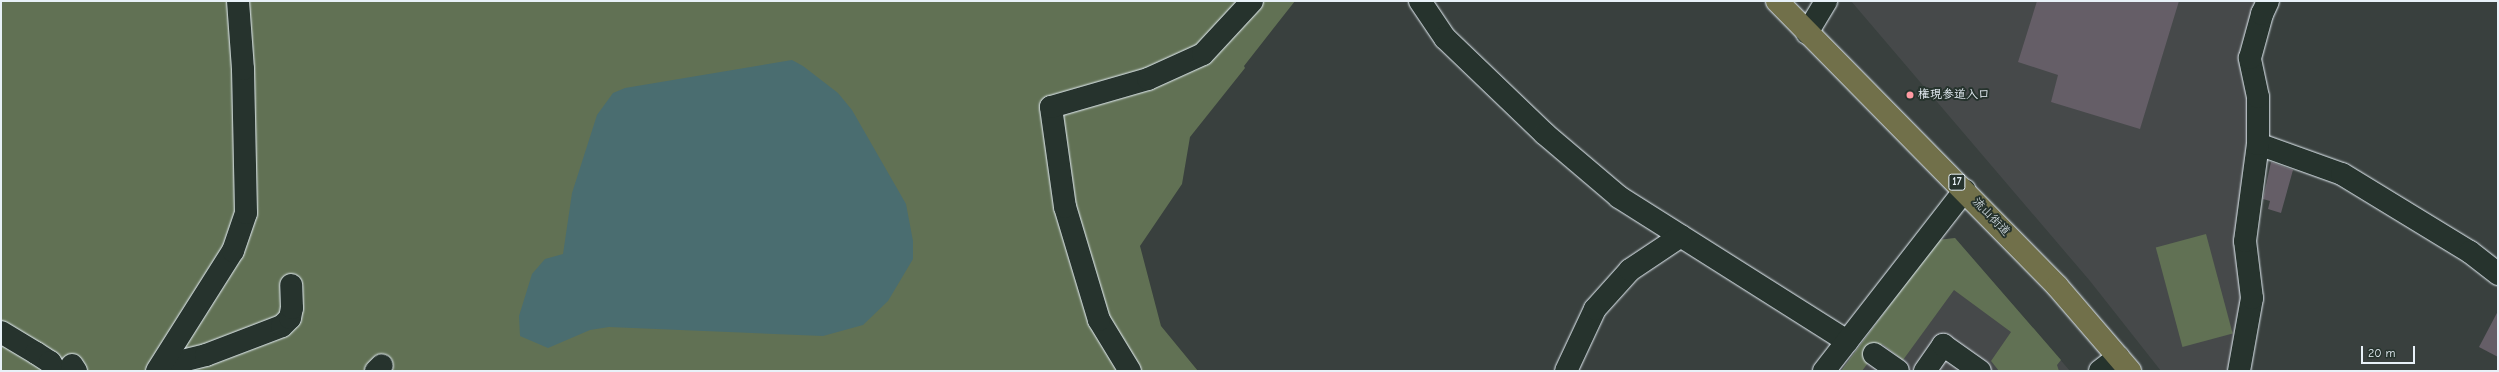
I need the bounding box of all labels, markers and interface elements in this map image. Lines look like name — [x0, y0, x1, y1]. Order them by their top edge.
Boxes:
place label: 権現参道入口 — [1918, 88, 1990, 102]
marker: 権現参道入口 — [1905, 90, 1915, 100]
road number: 17 — [1948, 173, 1966, 191]
street label: 流山街道 — [1969, 195, 2013, 239]
scale bar — [2363, 338, 2417, 364]
text: 20 m — [2368, 346, 2396, 360]

